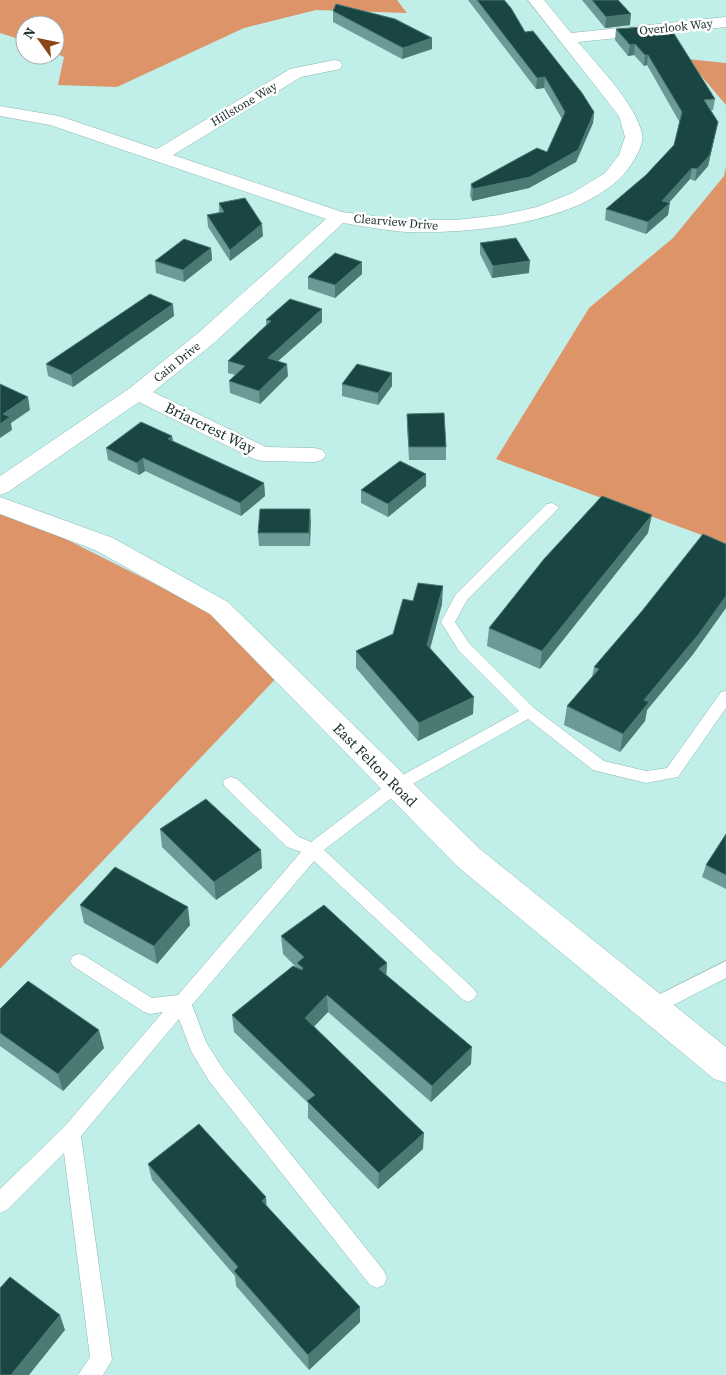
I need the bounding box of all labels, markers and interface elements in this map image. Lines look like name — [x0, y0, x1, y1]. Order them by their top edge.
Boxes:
north arrow — [15, 15, 65, 65]
street label: Overlook Way — [638, 15, 714, 39]
text: N — [18, 23, 40, 43]
street label: Hillstone Way — [208, 78, 281, 130]
street label: Clearview Drive — [353, 210, 439, 234]
street label: Cain Drive — [150, 338, 204, 386]
street label: Briarcrest Way — [162, 397, 259, 459]
street label: East Felton Road — [329, 718, 422, 812]

